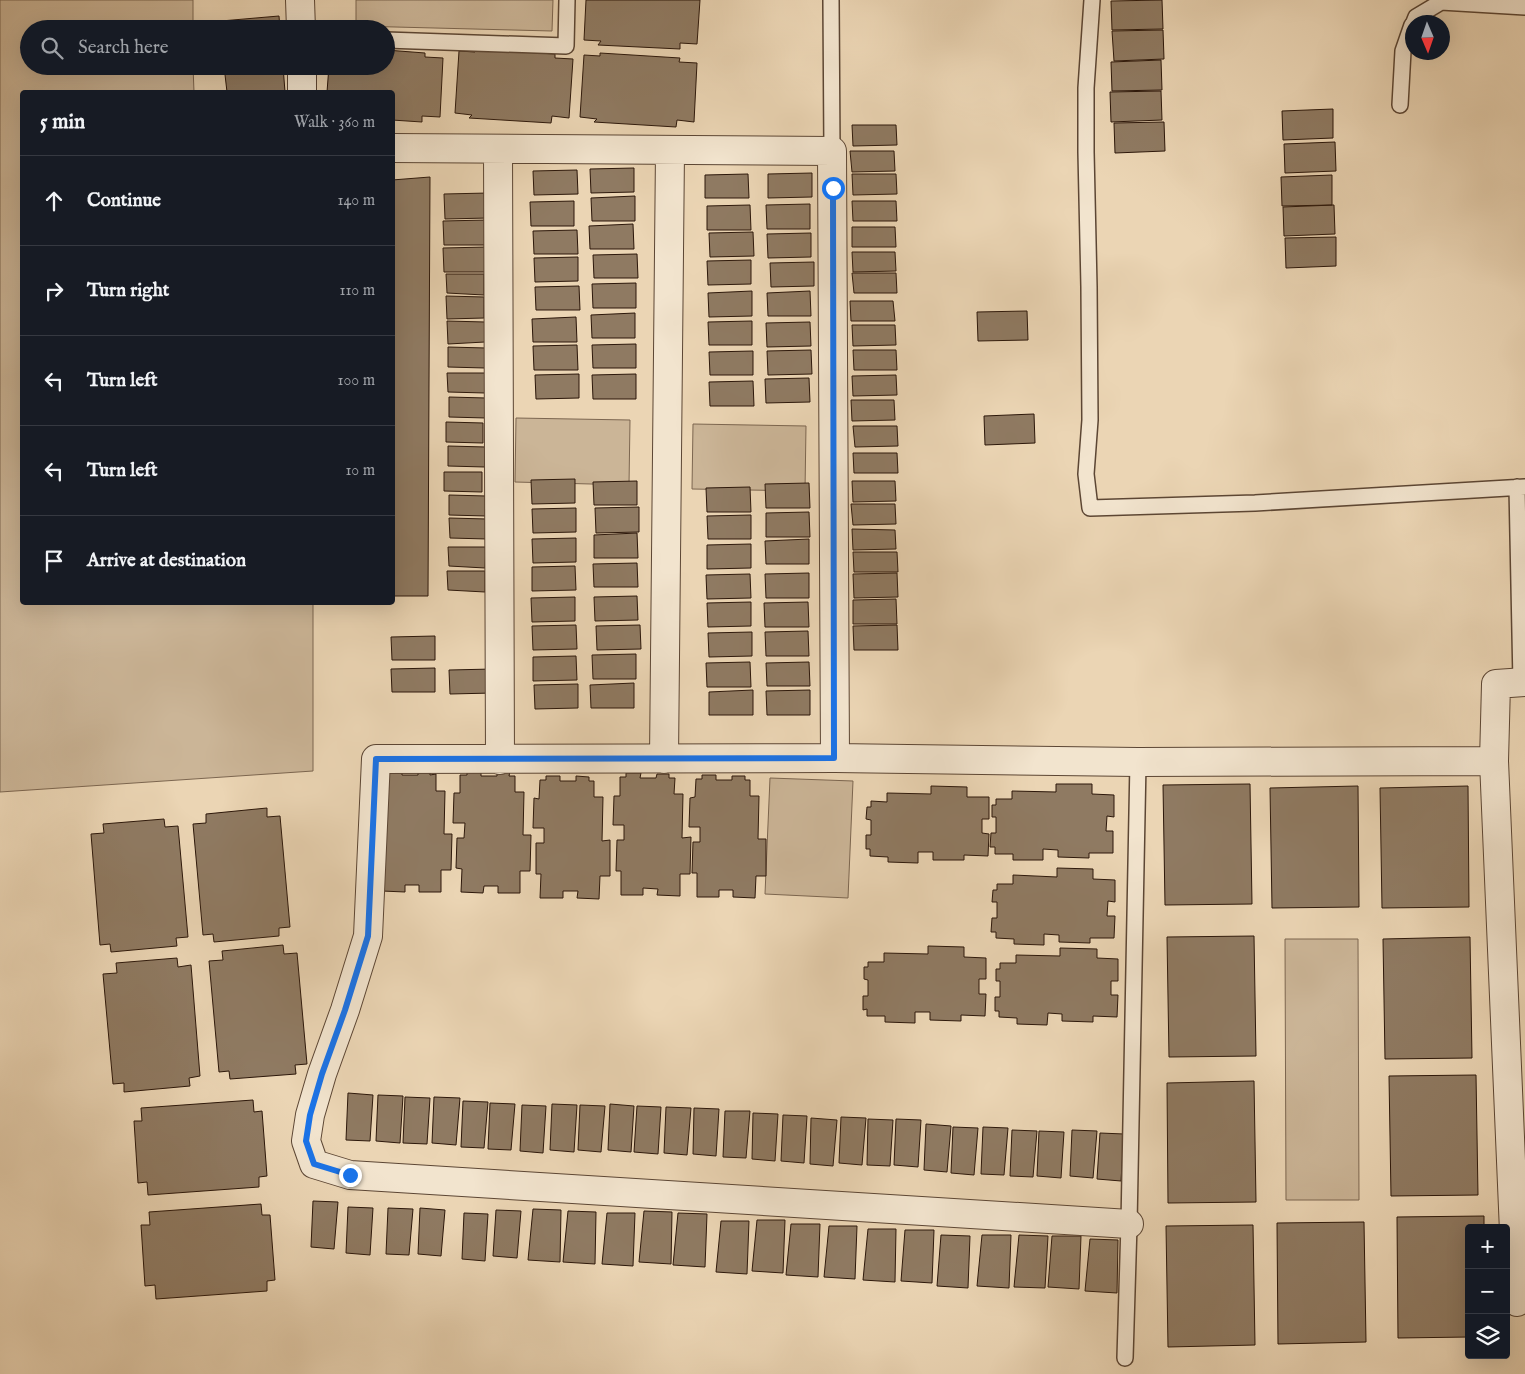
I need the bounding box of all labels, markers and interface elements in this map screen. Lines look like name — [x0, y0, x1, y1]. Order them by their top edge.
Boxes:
north arrow — [1405, 15, 1450, 60]
search box — [20, 20, 395, 75]
icon: search — [38, 34, 66, 62]
text: Search here — [78, 36, 169, 60]
text: 5 min — [40, 109, 85, 136]
text: Walk · 360 m — [294, 113, 375, 133]
route start — [822, 177, 845, 200]
icon: ahead — [40, 187, 68, 215]
text: Continue — [87, 189, 161, 213]
text: 140 m — [337, 191, 375, 211]
icon: right — [40, 277, 68, 305]
text: Turn right — [87, 279, 169, 303]
text: 110 m — [339, 281, 375, 301]
icon: left — [40, 367, 68, 395]
text: Turn left — [87, 369, 158, 393]
text: 100 m — [338, 371, 375, 391]
icon: left — [40, 457, 68, 485]
text: Turn left — [87, 459, 158, 483]
text: 10 m — [345, 461, 375, 481]
icon: arrive — [40, 547, 68, 575]
text: Arrive at destination — [87, 549, 246, 573]
route end — [339, 1164, 362, 1187]
map controls — [1465, 1224, 1510, 1359]
button: + — [1465, 1224, 1510, 1269]
button: − — [1465, 1269, 1510, 1314]
button: layers — [1465, 1314, 1510, 1359]

